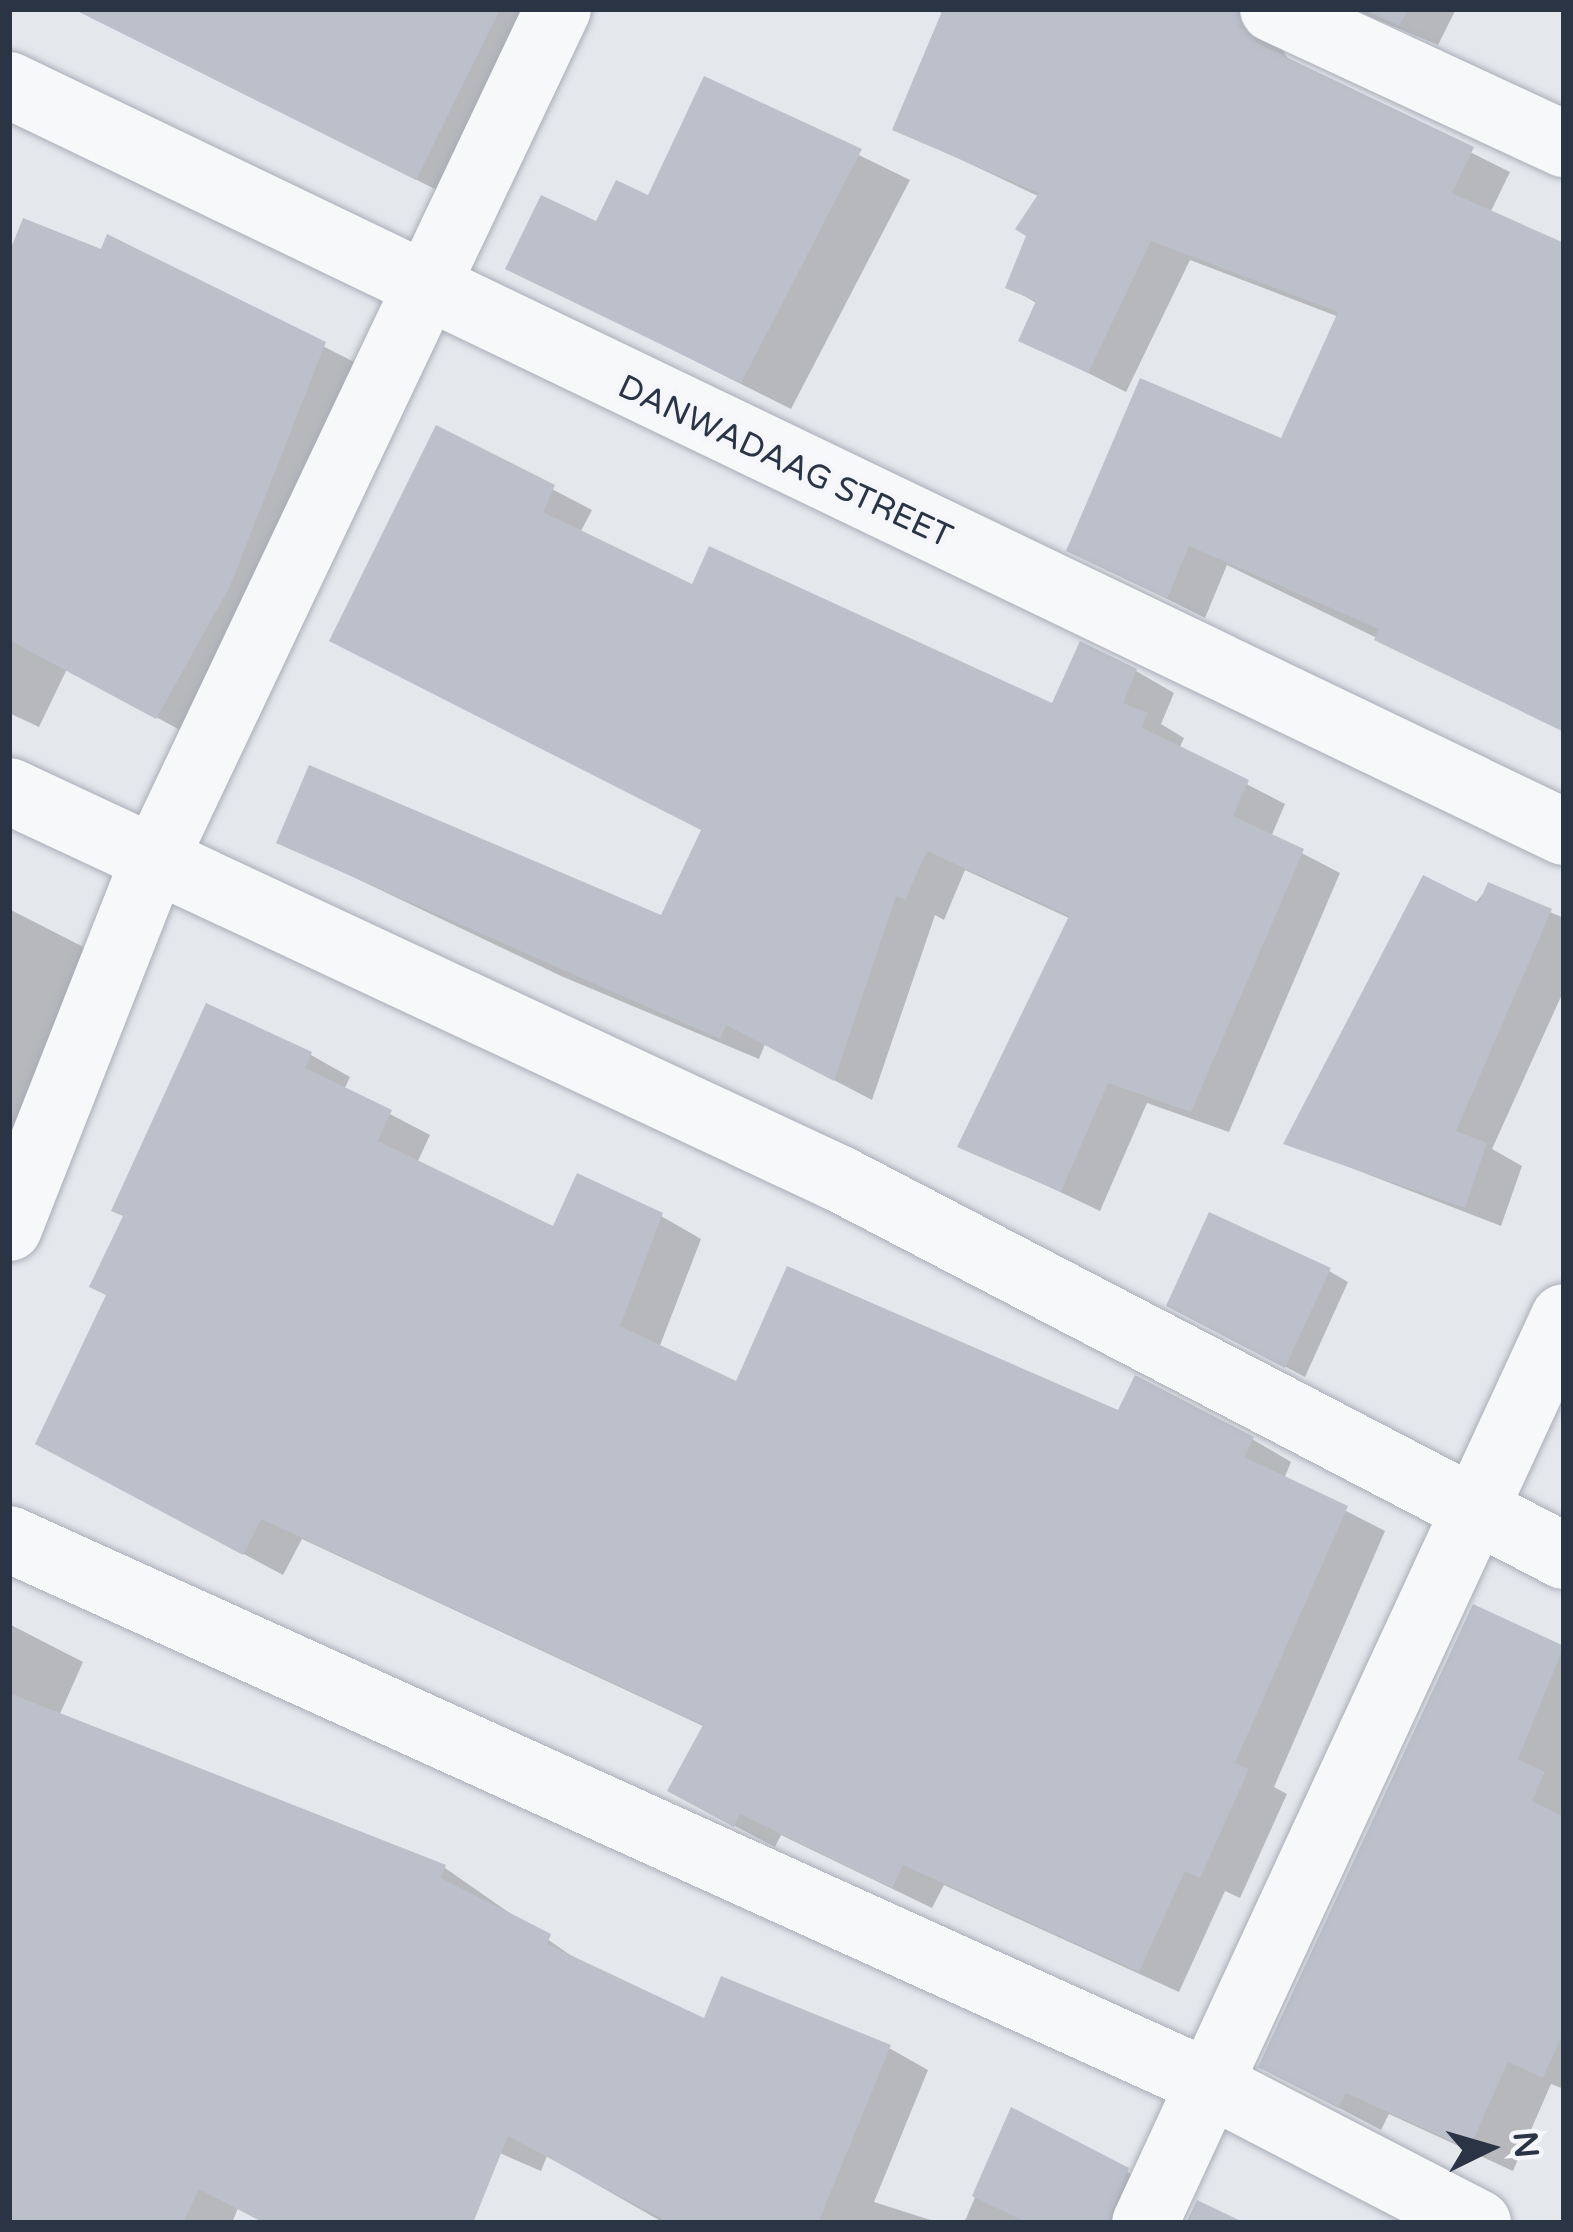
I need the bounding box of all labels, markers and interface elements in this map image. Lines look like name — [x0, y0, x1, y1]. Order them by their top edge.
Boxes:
street label: DANWADAAG STREET — [612, 367, 958, 557]
north arrow — [1429, 2088, 1549, 2208]
text: N — [1505, 2130, 1546, 2160]

